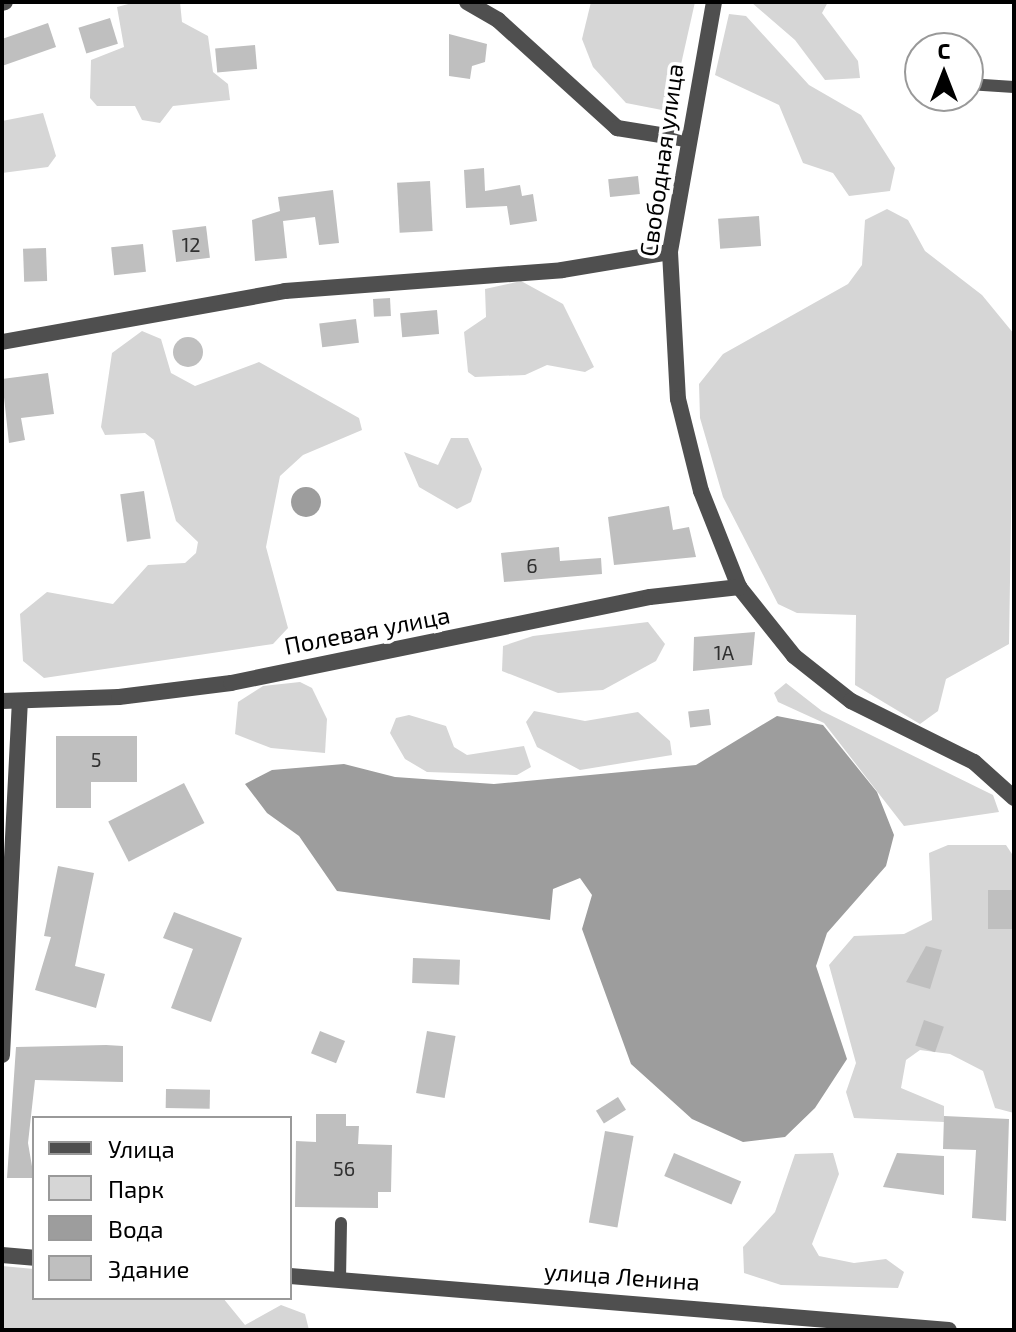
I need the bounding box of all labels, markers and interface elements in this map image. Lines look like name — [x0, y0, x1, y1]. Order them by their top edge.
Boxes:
north arrow — [904, 32, 984, 112]
text: С — [938, 37, 950, 63]
street label: Свободная улица — [633, 62, 689, 258]
house number: 12 — [181, 232, 201, 256]
house number: 6 — [526, 553, 538, 577]
street label: Полевая улица — [282, 600, 452, 660]
house number: 1А — [714, 640, 734, 664]
house number: 5 — [91, 747, 101, 771]
legend — [32, 1116, 292, 1300]
text: Улица — [108, 1134, 175, 1163]
house number: 56 — [333, 1156, 355, 1180]
text: Парк — [108, 1174, 164, 1203]
text: Вода — [108, 1214, 164, 1243]
text: Здание — [108, 1254, 190, 1283]
street label: улица Ленина — [543, 1256, 701, 1296]

